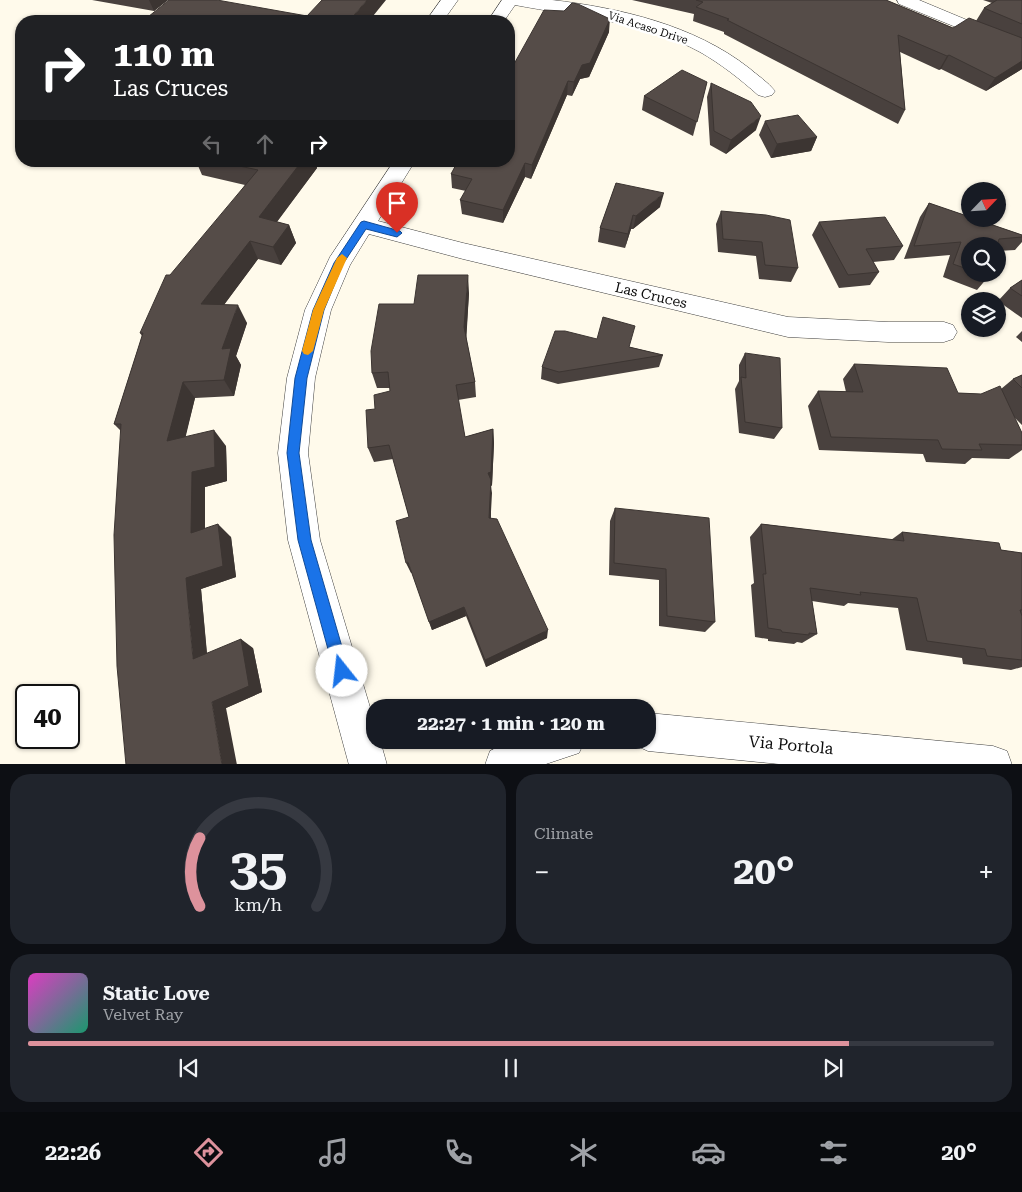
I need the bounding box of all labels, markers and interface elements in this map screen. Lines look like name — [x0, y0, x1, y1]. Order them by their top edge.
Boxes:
street label: Via Acaso Drive — [606, 9, 690, 47]
text: 110 m — [113, 34, 214, 75]
icon: right — [30, 35, 95, 100]
text: Las Cruces — [113, 76, 228, 101]
icon: left — [198, 130, 226, 158]
icon: ahead — [251, 130, 279, 158]
icon: right — [304, 130, 332, 158]
pin — [376, 182, 418, 233]
north arrow — [961, 182, 1006, 228]
map controls — [961, 182, 1006, 337]
icon: arrive — [383, 189, 411, 217]
button: search — [961, 237, 1006, 282]
street label: Las Cruces — [613, 279, 689, 311]
button: layers — [961, 292, 1006, 337]
position arrow — [315, 644, 367, 696]
speed limit sign: 40 — [15, 684, 80, 749]
text: 22:27 · 1 min · 120 m — [417, 712, 605, 735]
street label: Via Portola — [748, 732, 834, 758]
text: Climate — [534, 824, 593, 843]
text: 35 — [229, 837, 287, 898]
text: 20° — [733, 849, 795, 893]
text: − — [534, 856, 550, 889]
text: + — [978, 856, 994, 889]
text: km/h — [234, 894, 282, 915]
text: Static Love — [103, 982, 210, 1005]
text: Velvet Ray — [103, 1005, 183, 1024]
icon: previous — [175, 1054, 203, 1082]
icon: pause — [497, 1054, 525, 1082]
icon: next — [819, 1054, 847, 1082]
icon: directions — [191, 1135, 226, 1170]
icon: music — [316, 1135, 351, 1170]
icon: phone — [441, 1135, 476, 1170]
icon: climate — [566, 1135, 601, 1170]
icon: car — [691, 1135, 726, 1170]
icon: filters — [816, 1135, 851, 1170]
text: 22:26 — [45, 1140, 101, 1165]
text: 20° — [941, 1140, 977, 1165]

